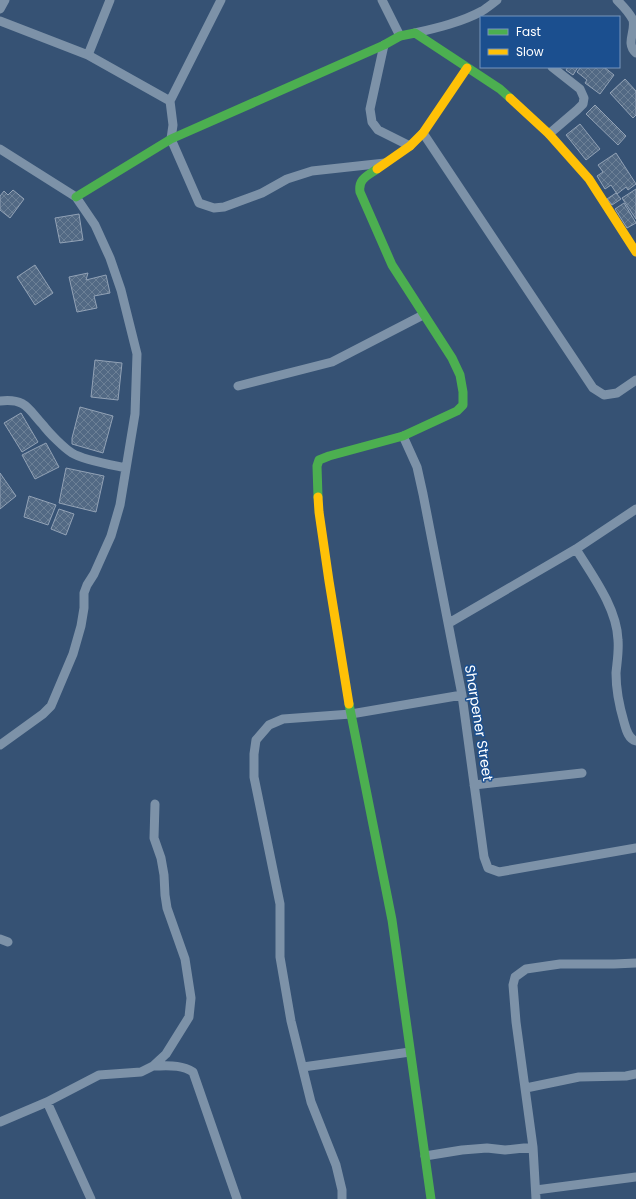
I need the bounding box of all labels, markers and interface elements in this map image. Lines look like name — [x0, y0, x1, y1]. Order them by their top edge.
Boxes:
legend — [480, 16, 620, 68]
text: Fast — [516, 23, 541, 40]
text: Slow — [516, 43, 544, 60]
street label: Sharpener Street — [460, 663, 498, 783]

